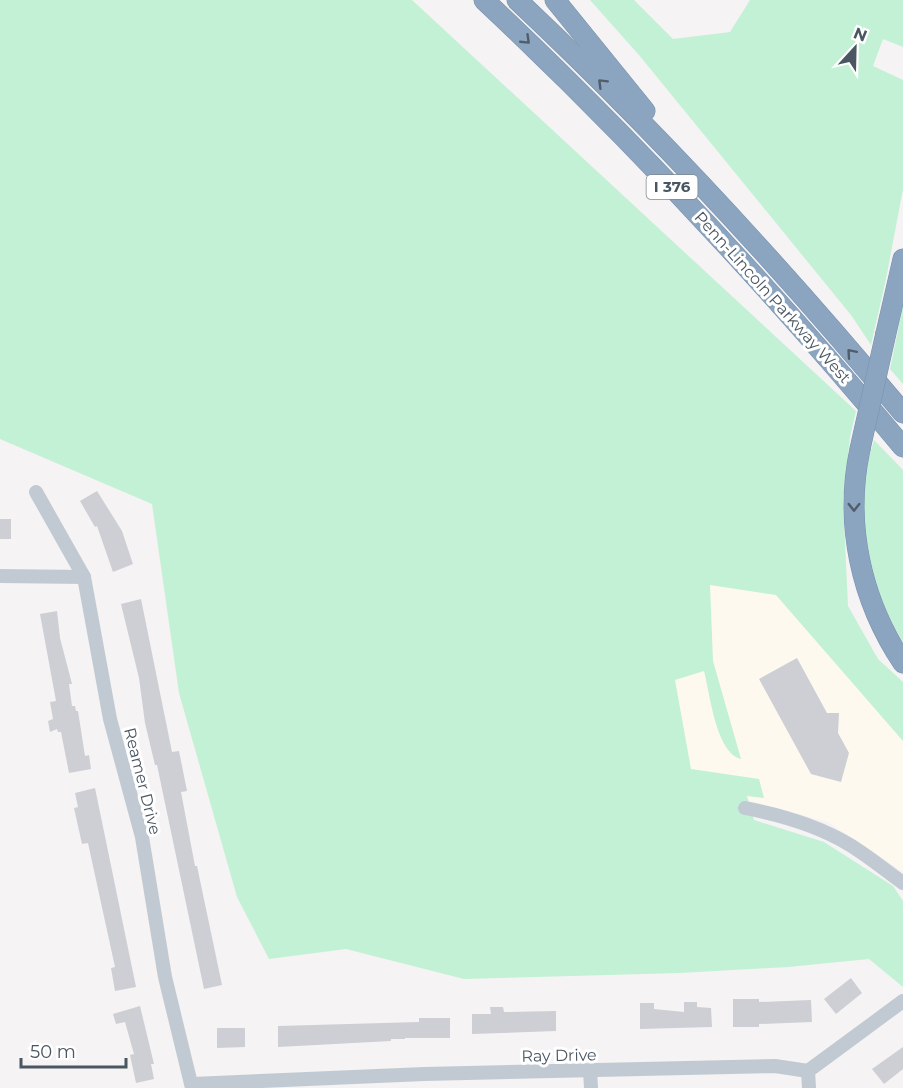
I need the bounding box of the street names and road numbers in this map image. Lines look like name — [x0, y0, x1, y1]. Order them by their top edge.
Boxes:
road number: I 376 — [646, 175, 698, 199]
street label: Penn-Lincoln Parkway West — [691, 208, 855, 387]
street label: Reamer Drive — [120, 726, 165, 837]
street label: Ray Drive — [521, 1045, 597, 1066]

